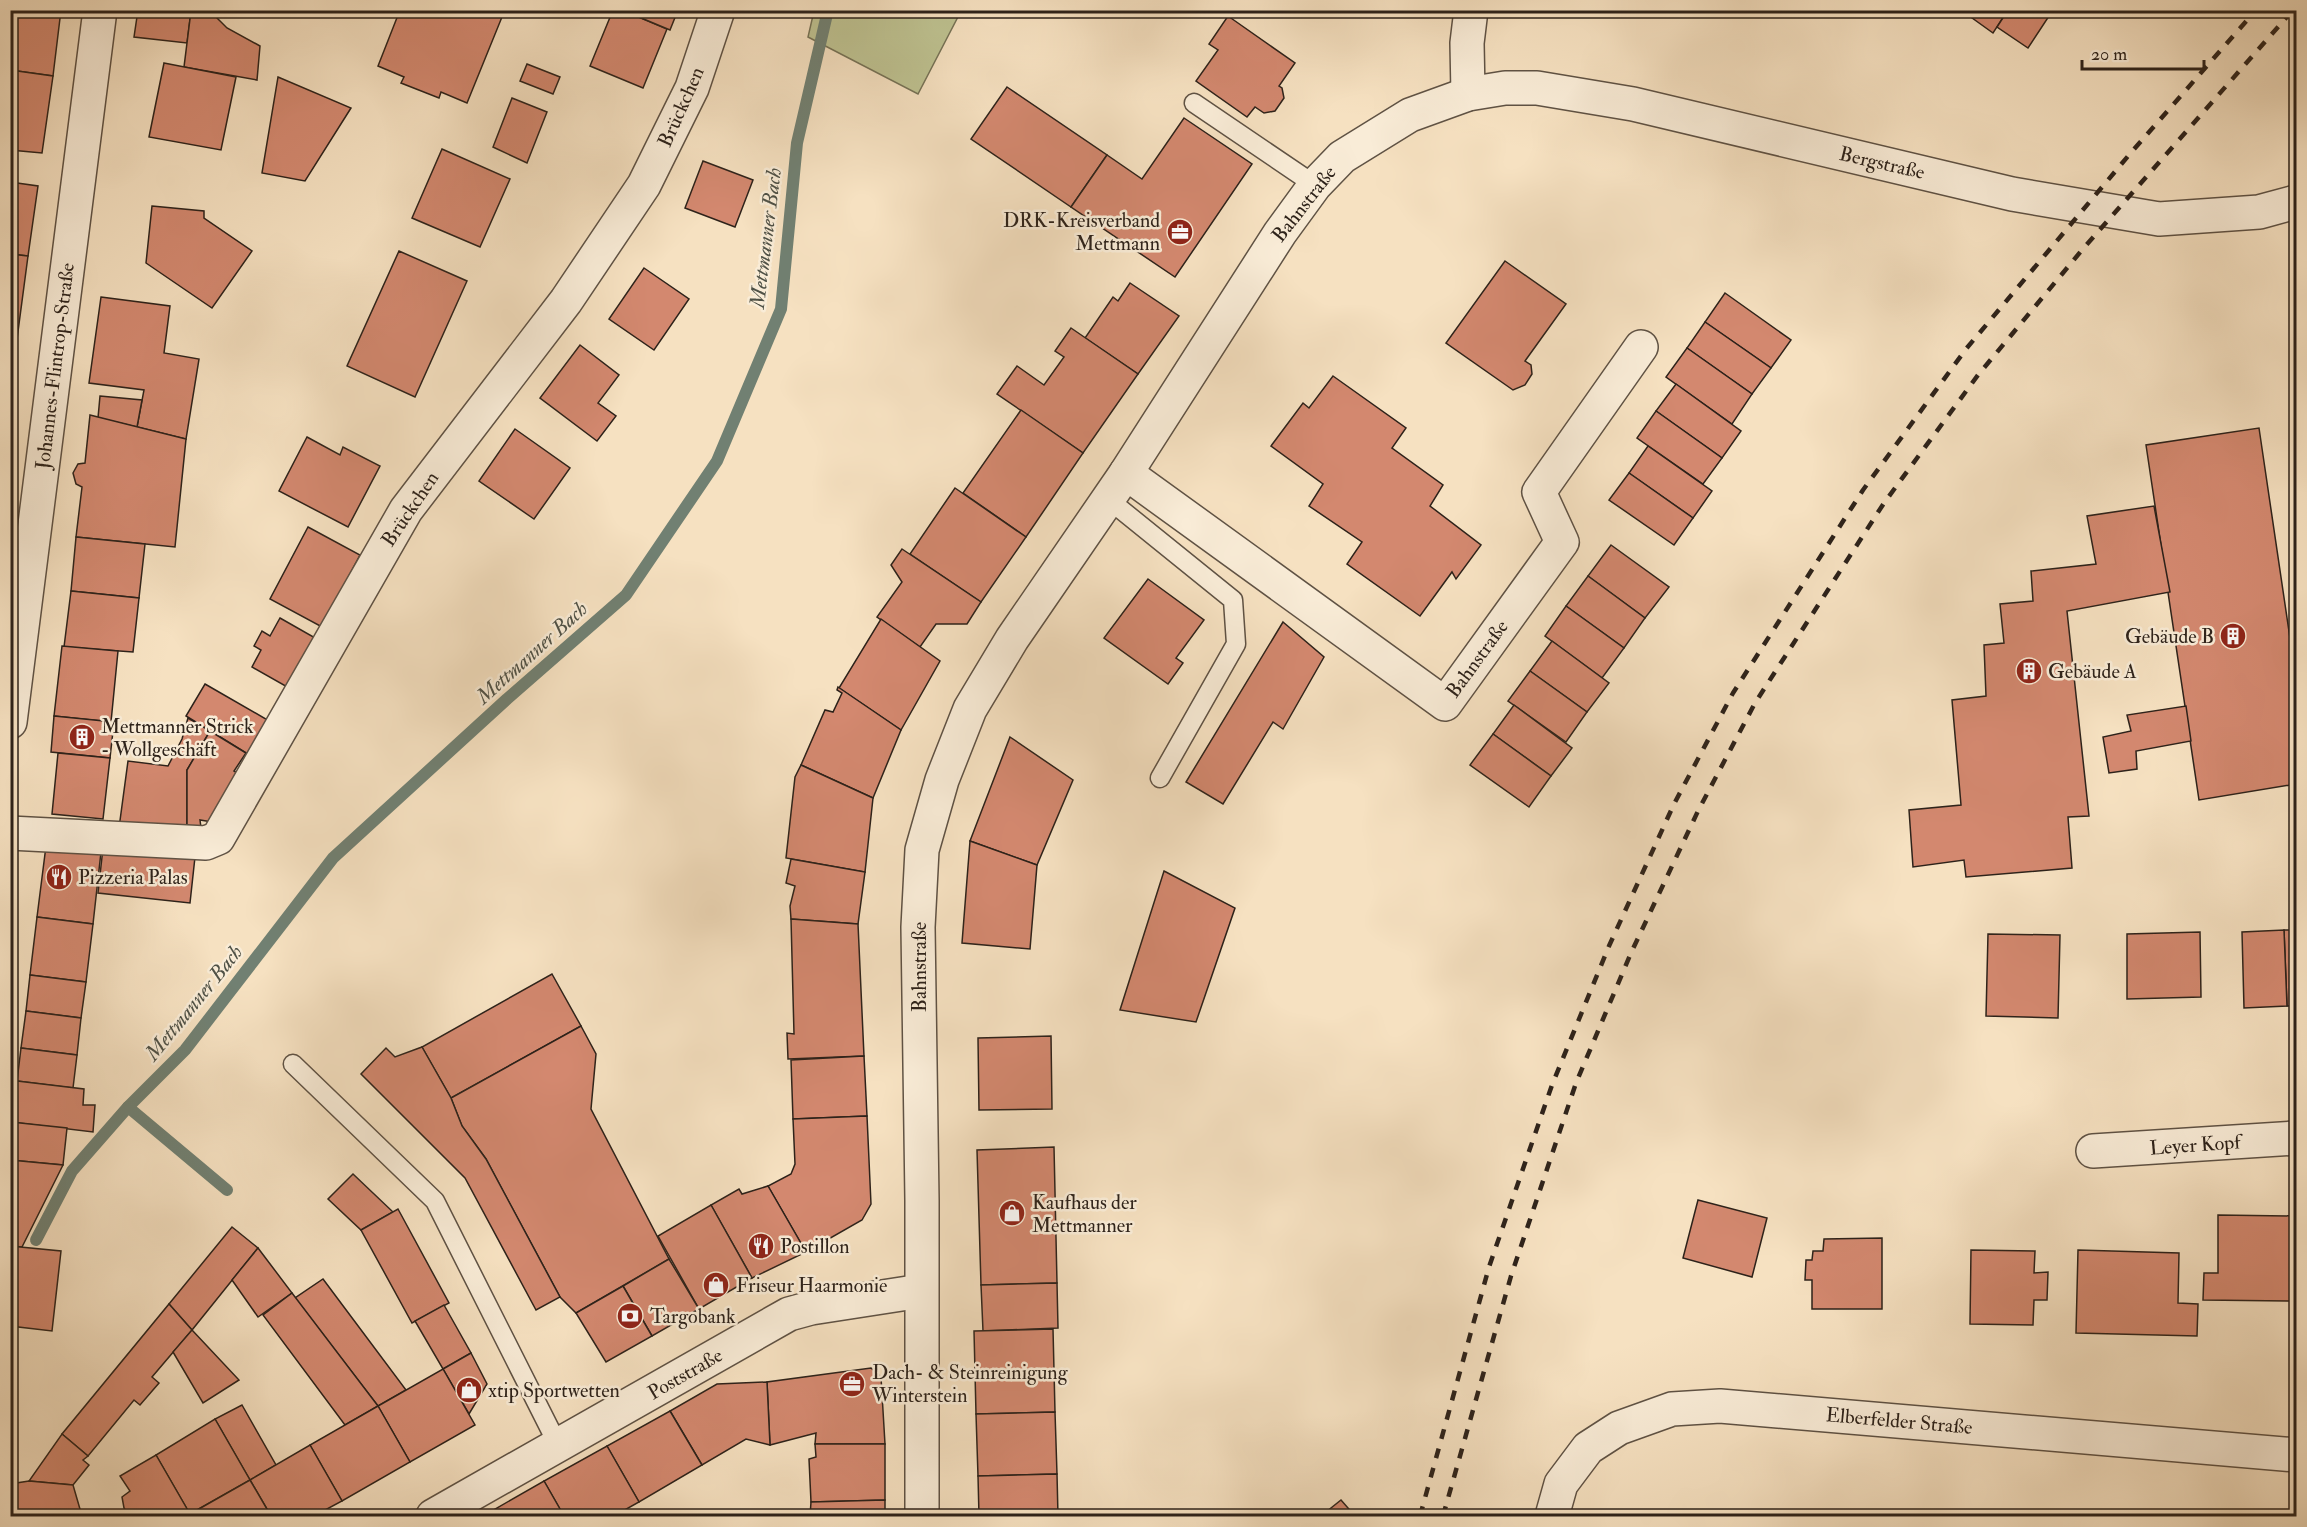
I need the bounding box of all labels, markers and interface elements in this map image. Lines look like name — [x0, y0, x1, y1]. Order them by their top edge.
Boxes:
scale bar — [2082, 33, 2204, 71]
text: 20 m — [2091, 43, 2127, 66]
street label: Brückchen — [652, 63, 710, 151]
street label: Bergstraße — [1837, 141, 1927, 185]
street label: Bahnstraße — [1266, 161, 1342, 247]
water label: Mettmanner Bach — [744, 166, 788, 312]
place label: DRK-Kreisverband Mettmann — [1003, 208, 1160, 256]
office icon: DRK-Kreisverband Mettmann — [1165, 217, 1195, 247]
street label: Johannes-Flintrop-Straße — [30, 261, 81, 472]
street label: Brückchen — [376, 467, 444, 551]
water label: Mettmanner Bach — [469, 596, 594, 712]
street label: Bahnstraße — [1440, 615, 1514, 703]
building icon: Gebäude B — [2218, 621, 2248, 651]
place label: Gebäude B — [2125, 624, 2214, 649]
building icon: Gebäude A — [2014, 656, 2044, 686]
place label: Gebäude A — [2048, 659, 2137, 684]
place label: Mettmanner Strick - Wollgeschäft — [101, 714, 254, 762]
building icon: Mettmanner Strick - Wollgeschäft — [67, 722, 97, 752]
restaurant icon: Pizzeria Palas — [44, 862, 74, 892]
place label: Pizzeria Palas — [78, 865, 188, 890]
street label: Bahnstraße — [907, 922, 932, 1012]
water label: Mettmanner Bach — [138, 940, 249, 1068]
street label: Leyer Kopf — [2149, 1129, 2245, 1162]
place label: Kaufhaus der Mettmanner — [1032, 1190, 1137, 1238]
shop icon: Kaufhaus der Mettmanner — [997, 1198, 1027, 1228]
restaurant icon: Postillon — [746, 1231, 776, 1261]
place label: Postillon — [780, 1234, 850, 1259]
shop icon: Friseur Haarmonie — [701, 1270, 731, 1300]
place label: Friseur Haarmonie — [736, 1273, 887, 1298]
bank icon: Targobank — [615, 1301, 645, 1331]
place label: Targobank — [650, 1304, 736, 1329]
street label: Poststraße — [643, 1343, 727, 1405]
place label: Dach- & Steinreinigung Winterstein — [871, 1360, 1069, 1408]
office icon: Dach- & Steinreinigung Winterstein — [837, 1369, 867, 1399]
shop icon: xtip Sportwetten — [454, 1375, 484, 1405]
place label: xtip Sportwetten — [488, 1378, 620, 1404]
street label: Elberfelder Straße — [1825, 1402, 1973, 1440]

